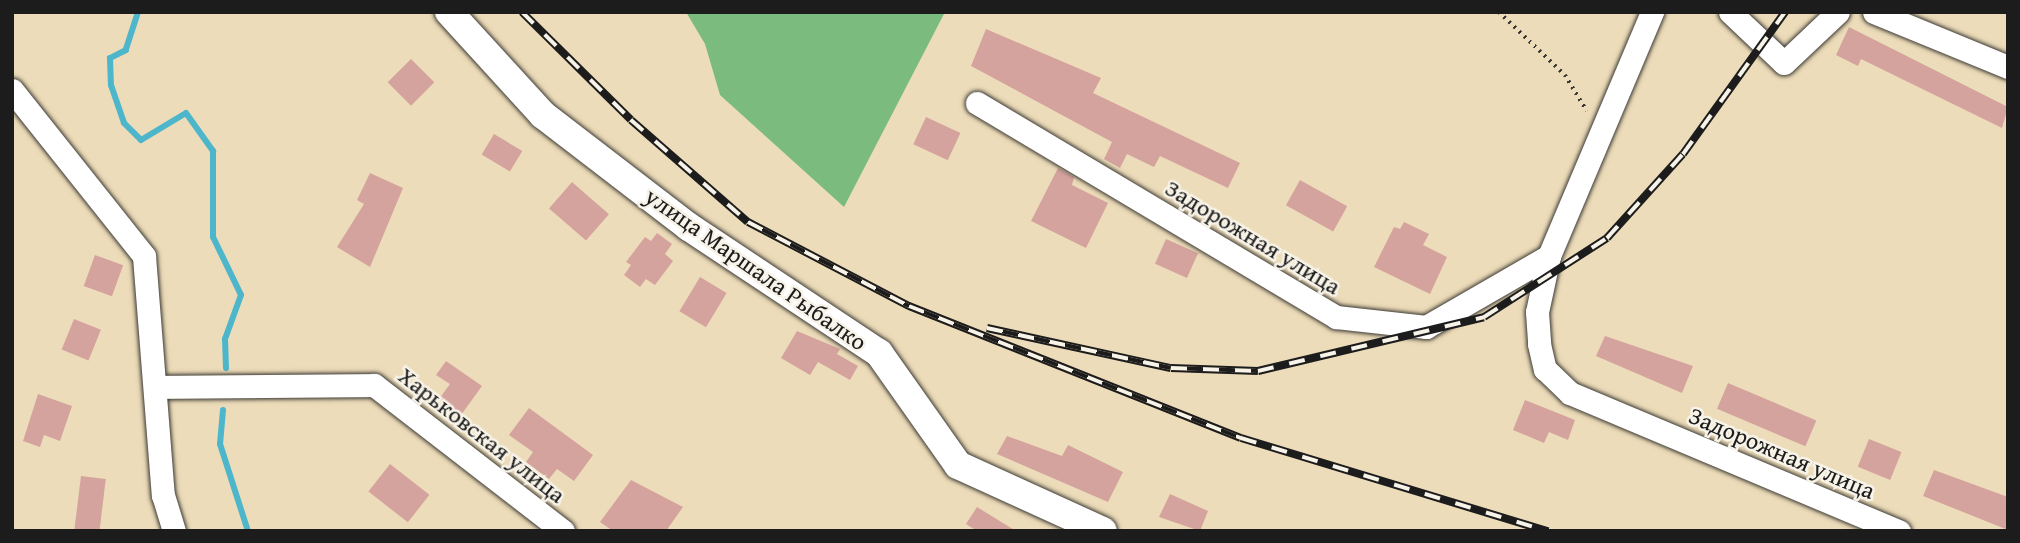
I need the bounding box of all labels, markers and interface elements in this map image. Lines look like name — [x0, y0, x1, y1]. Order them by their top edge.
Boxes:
street label: Задорожная улица — [1160, 173, 1346, 301]
street label: улица Маршала Рыбалко — [640, 181, 872, 357]
street label: Харьковская улица — [393, 361, 571, 509]
street label: Задорожная улица — [1685, 401, 1879, 505]

